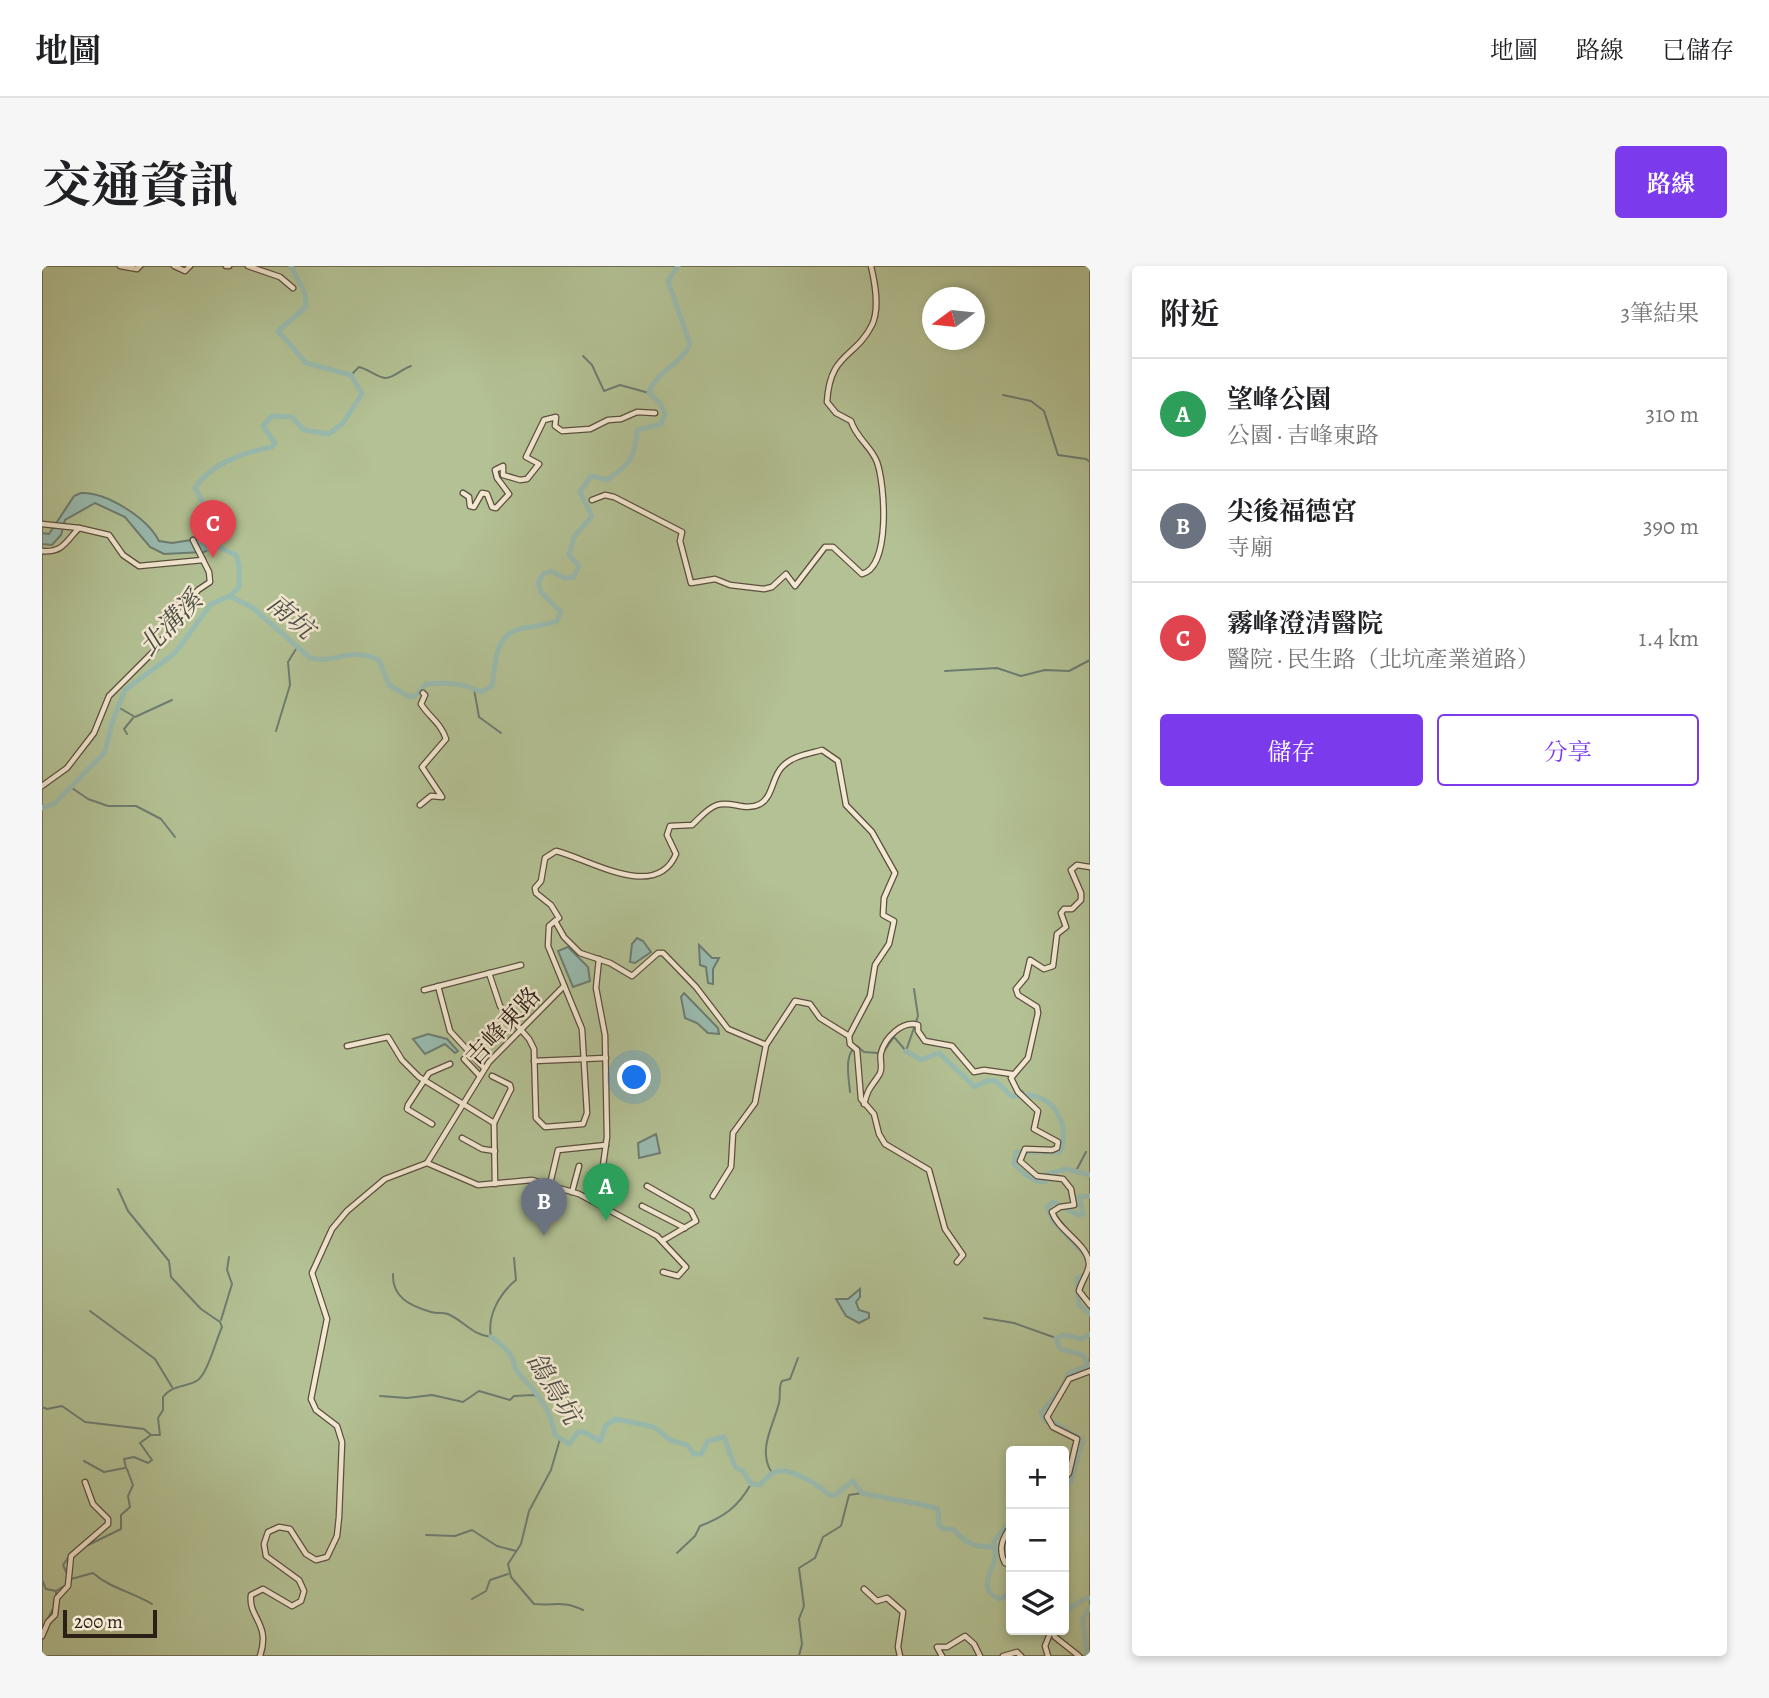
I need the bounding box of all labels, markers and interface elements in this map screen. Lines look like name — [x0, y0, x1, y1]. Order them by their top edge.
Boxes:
text: 地圖 — [35, 28, 101, 73]
text: 地圖 — [1490, 34, 1538, 66]
text: 路線 — [1576, 34, 1624, 66]
text: 已儲存 — [1662, 34, 1734, 66]
button: 路線 — [1615, 146, 1727, 218]
text: 交通資訊 — [42, 152, 238, 219]
north arrow — [922, 287, 985, 350]
text: 附近 — [1160, 294, 1220, 334]
text: 3筆結果 — [1620, 298, 1699, 329]
text: 望峰公園 — [1227, 382, 1331, 417]
text: A — [1176, 399, 1190, 430]
text: 310 m — [1646, 399, 1699, 430]
text: 公園 · 吉峰東路 — [1227, 420, 1379, 451]
text: 尖後福德宮 — [1227, 494, 1357, 529]
pin: C — [190, 500, 236, 558]
text: B — [1176, 511, 1190, 542]
text: 390 m — [1643, 511, 1699, 542]
text: 寺廟 — [1227, 532, 1273, 563]
water label: 北溝溪 — [131, 581, 212, 664]
water label: 南坑 — [260, 586, 325, 649]
text: 霧峰澄清醫院 — [1227, 606, 1383, 641]
text: C — [1176, 623, 1190, 654]
text: 1.4 km — [1639, 623, 1699, 654]
text: 醫院 · 民生路（北坑產業道路） — [1227, 644, 1540, 675]
button: 儲存 — [1160, 714, 1423, 786]
button: 分享 — [1437, 714, 1699, 786]
street label: 吉峰東路 — [459, 980, 547, 1072]
your location — [617, 1060, 651, 1094]
pin: A — [583, 1163, 629, 1221]
pin: B — [521, 1178, 567, 1236]
water label: 鴿鳥坑 — [518, 1346, 591, 1434]
map controls — [1006, 1446, 1069, 1635]
button: + — [1006, 1446, 1069, 1509]
button: − — [1006, 1509, 1069, 1572]
button: layers — [1006, 1572, 1069, 1635]
scale bar — [63, 1607, 158, 1639]
text: 200 m — [74, 1609, 123, 1635]

